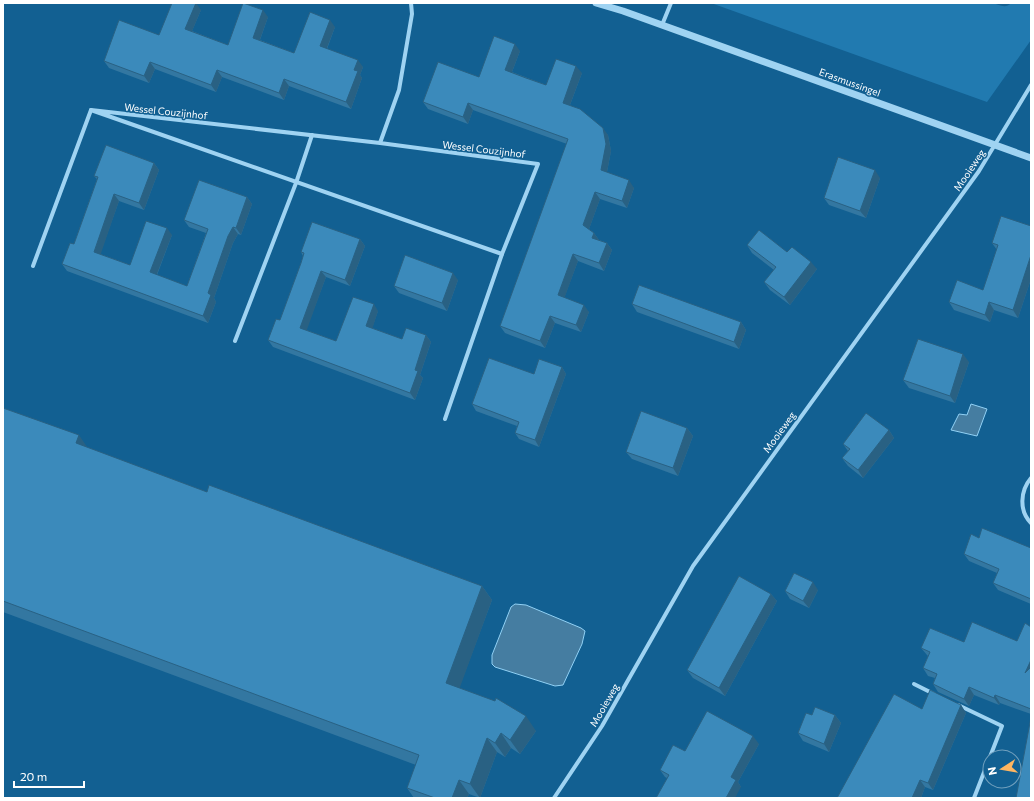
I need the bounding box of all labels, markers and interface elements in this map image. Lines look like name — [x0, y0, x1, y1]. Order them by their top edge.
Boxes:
street label: Erasmussingel — [818, 65, 882, 99]
street label: Wessel Couzijnhof — [124, 101, 208, 121]
street label: Wessel Couzijnhof — [442, 138, 526, 160]
street label: Mooieweg — [951, 146, 988, 193]
street label: Mooieweg — [760, 409, 798, 455]
street label: Mooieweg — [587, 681, 621, 729]
north arrow — [982, 749, 1022, 789]
scale bar — [14, 763, 84, 789]
text: N — [985, 766, 999, 777]
text: 20 m — [20, 769, 47, 783]

